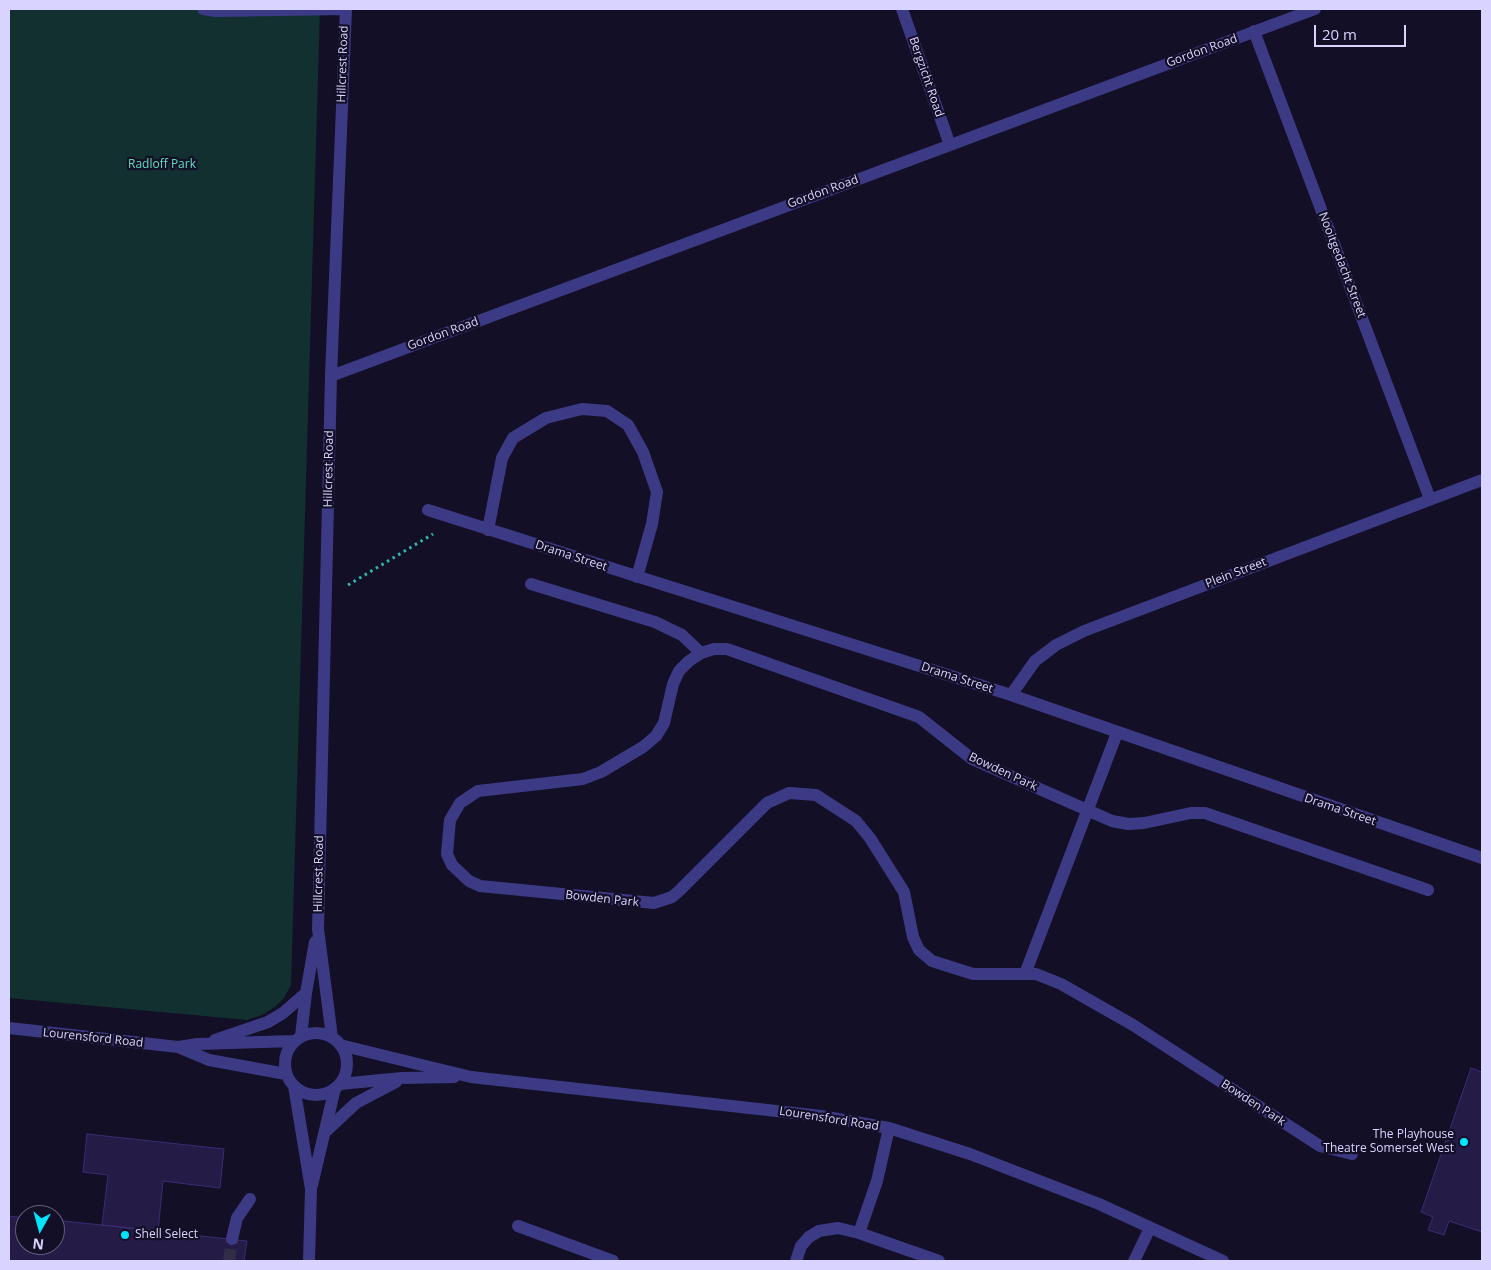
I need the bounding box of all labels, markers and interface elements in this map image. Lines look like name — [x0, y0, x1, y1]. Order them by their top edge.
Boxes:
scale bar — [1316, 15, 1408, 47]
text: 20 m — [1322, 24, 1357, 44]
street label: Hillcrest Road — [334, 25, 352, 103]
street label: Gordon Road — [1165, 31, 1239, 71]
street label: Bergzicht Road — [906, 35, 946, 119]
park label: Radloff Park — [128, 158, 196, 172]
street label: Gordon Road — [786, 172, 860, 212]
street label: Nooitgedacht Street — [1315, 210, 1369, 320]
street label: Gordon Road — [406, 314, 480, 354]
street label: Hillcrest Road — [321, 430, 337, 508]
street label: Drama Street — [533, 538, 609, 574]
street label: Plein Street — [1204, 555, 1268, 591]
street label: Drama Street — [919, 660, 995, 696]
street label: Bowden Park — [966, 750, 1040, 794]
street label: Drama Street — [1302, 791, 1378, 829]
street label: Hillcrest Road — [311, 835, 327, 913]
street label: Bowden Park — [564, 888, 640, 910]
street label: Lourensford Road — [42, 1026, 144, 1050]
street label: Bowden Park — [1218, 1077, 1288, 1129]
street label: Lourensford Road — [778, 1104, 880, 1134]
place label: The Playhouse Theatre Somerset West — [1323, 1128, 1454, 1156]
marker: The Playhouse Theatre Somerset West — [1458, 1136, 1470, 1148]
north arrow — [15, 1205, 65, 1255]
place label: Shell Select — [135, 1228, 198, 1242]
marker: Shell Select — [119, 1229, 131, 1241]
text: N — [31, 1234, 45, 1255]

